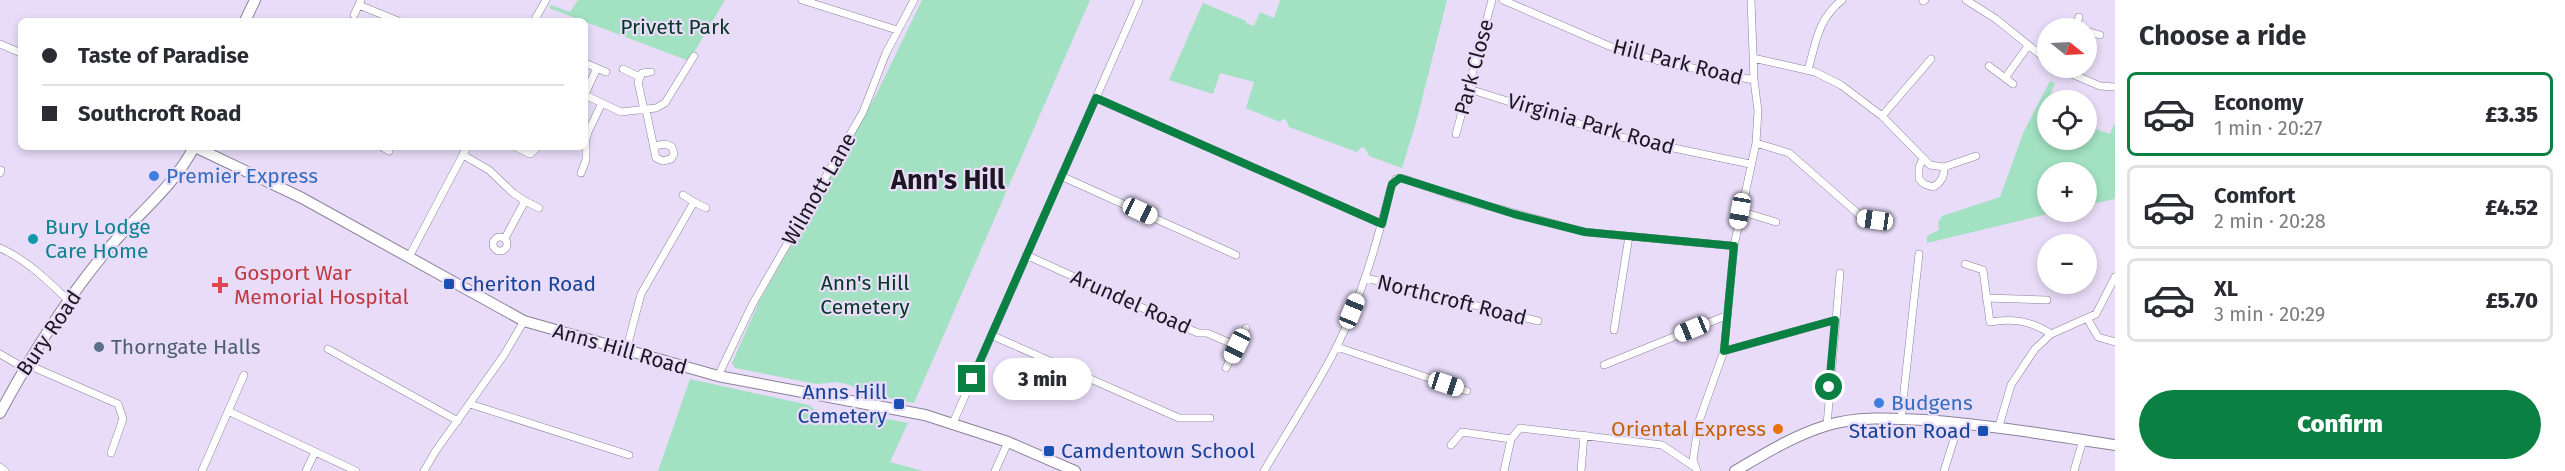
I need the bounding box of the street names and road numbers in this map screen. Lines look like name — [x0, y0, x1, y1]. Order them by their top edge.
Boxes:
street label: Park Close — [1449, 16, 1499, 118]
street label: Hill Park Road — [1610, 33, 1746, 91]
street label: Virginia Park Road — [1504, 88, 1678, 160]
street label: Wilmott Lane — [776, 128, 862, 250]
street label: Arundel Road — [1067, 264, 1195, 340]
street label: Northcroft Road — [1375, 269, 1529, 331]
street label: Bury Road — [11, 285, 87, 381]
street label: Anns Hill Road — [550, 317, 690, 381]

